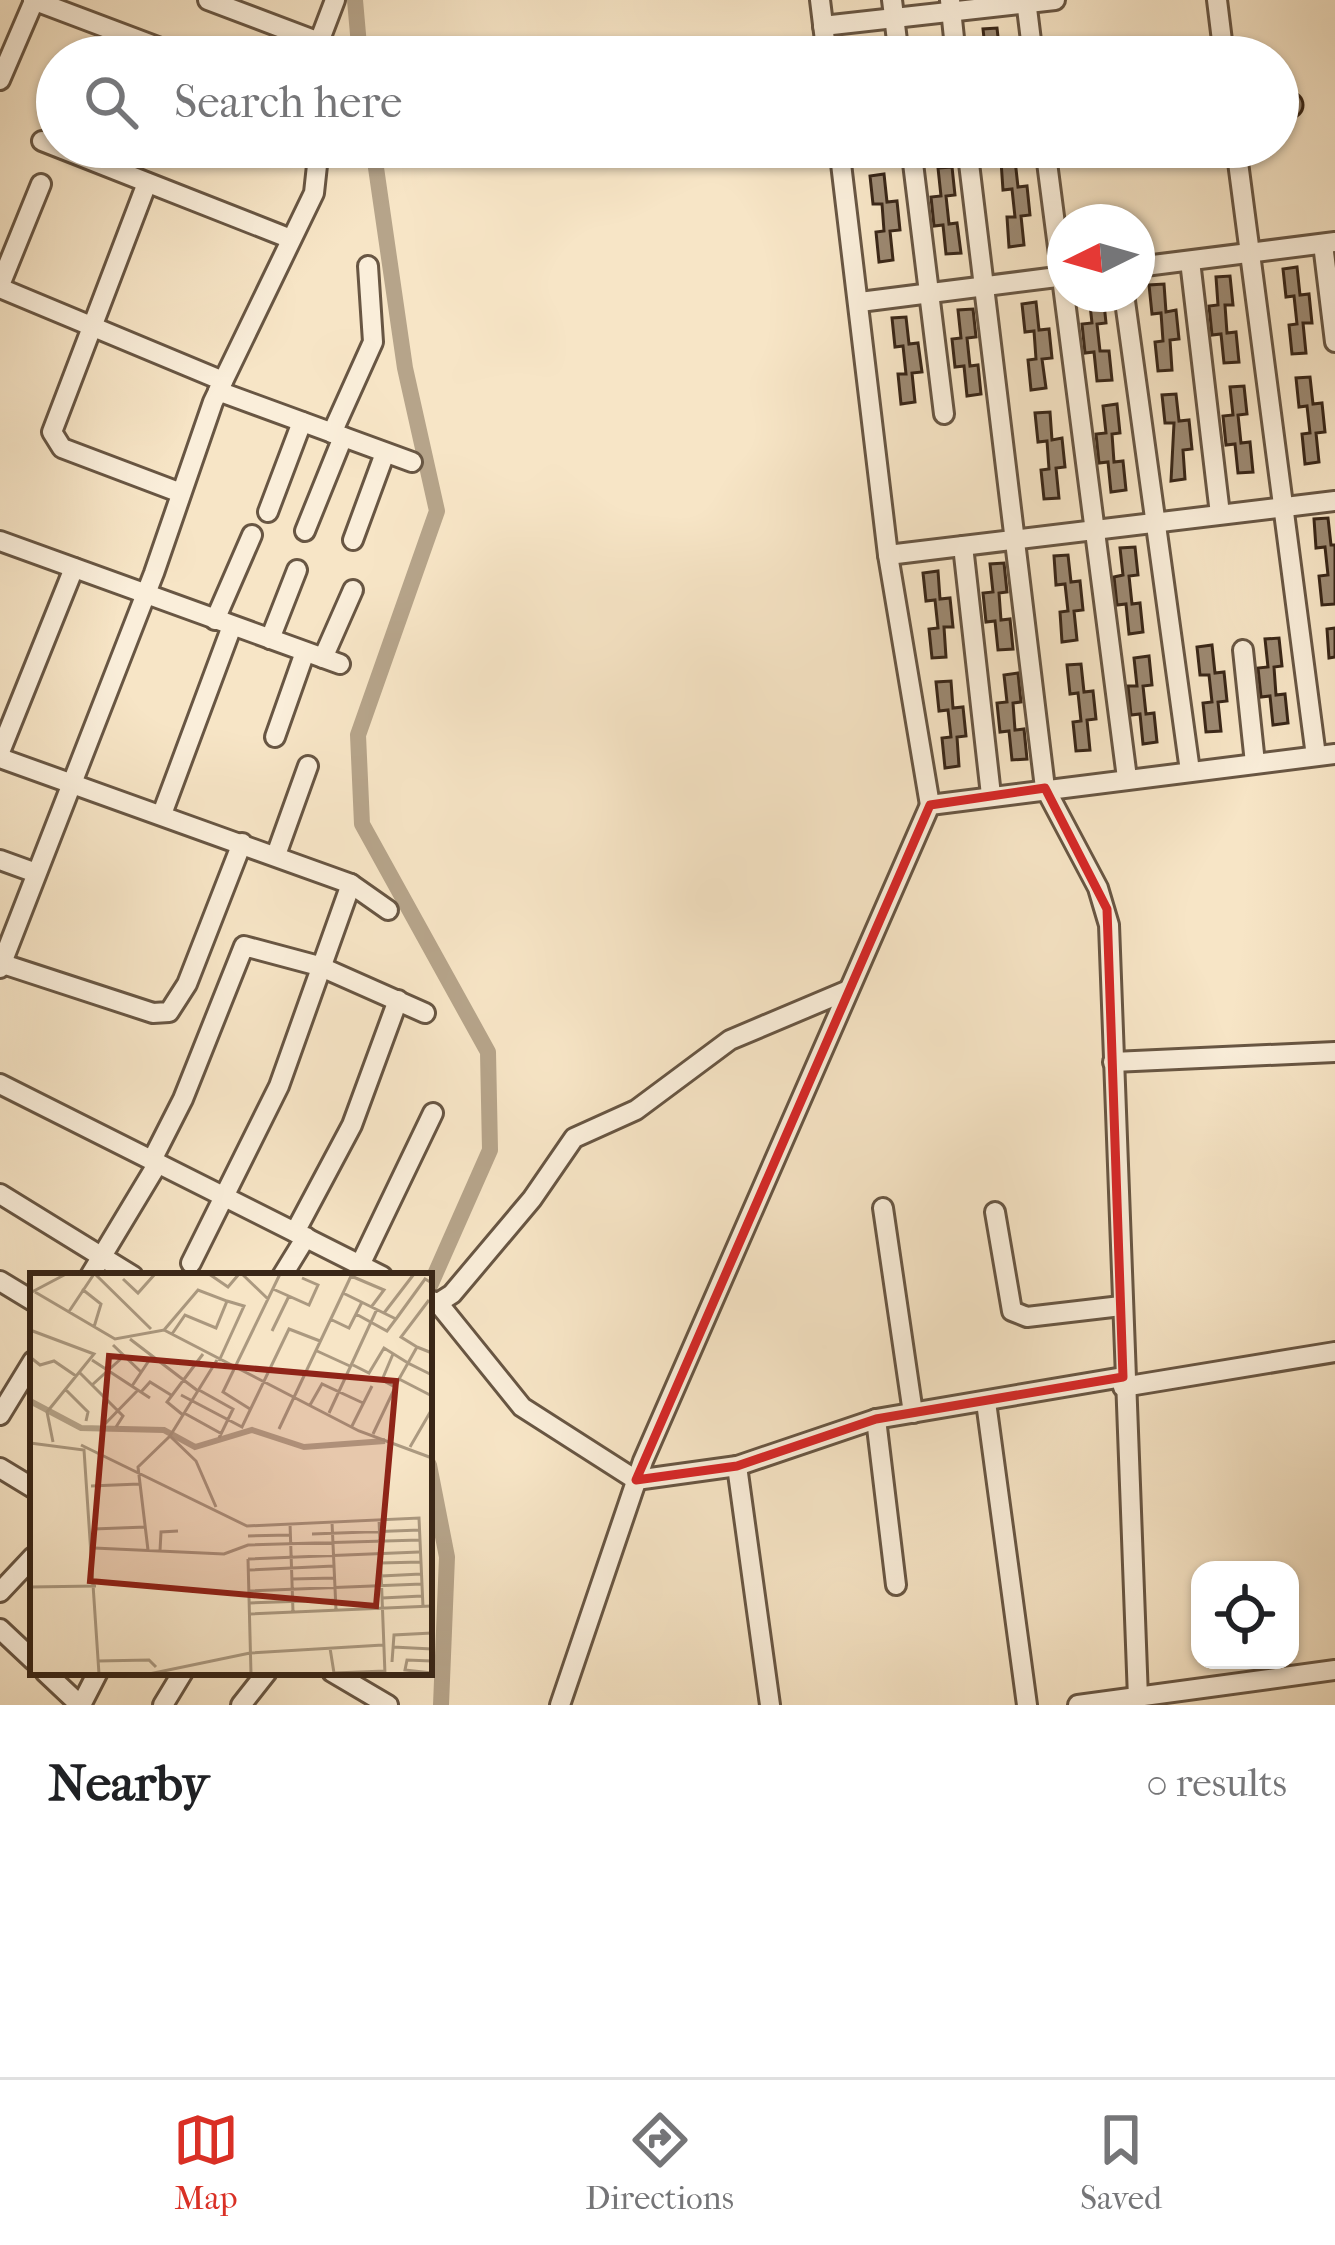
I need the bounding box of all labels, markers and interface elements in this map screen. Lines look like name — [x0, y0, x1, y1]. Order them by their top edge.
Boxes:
search box — [36, 36, 1299, 168]
icon: search — [78, 69, 144, 135]
text: Search here — [174, 76, 402, 129]
north arrow — [1047, 204, 1155, 312]
inset map — [30, 1273, 432, 1675]
map controls — [1191, 1561, 1299, 1669]
button: locate — [1191, 1561, 1299, 1669]
text: Nearby — [48, 1753, 209, 1813]
text: 0 results — [1146, 1760, 1287, 1806]
tab: Map — [173, 2107, 239, 2218]
tab: Directions — [585, 2107, 734, 2218]
tab: Saved — [1080, 2107, 1162, 2218]

